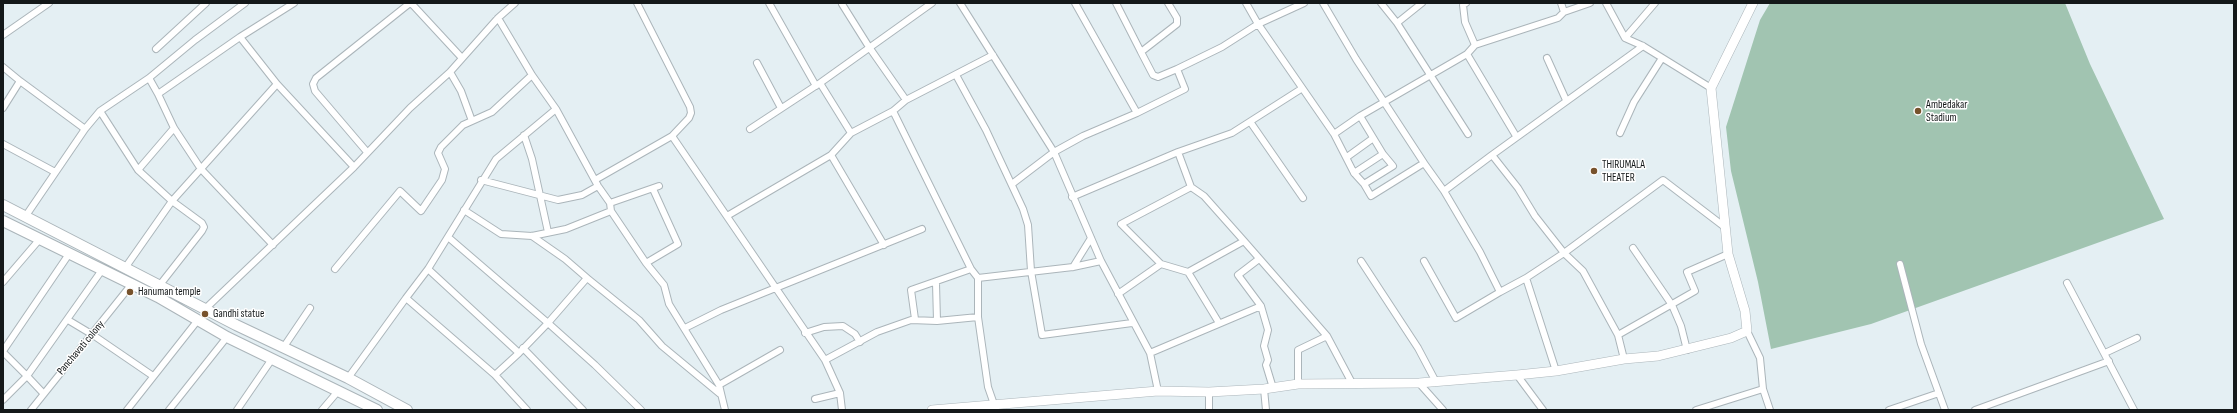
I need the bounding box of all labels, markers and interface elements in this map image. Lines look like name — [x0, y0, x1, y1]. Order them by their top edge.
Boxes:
place label: Ambedakar Stadium — [1926, 98, 1967, 124]
marker: Ambedakar Stadium — [1913, 106, 1923, 116]
place label: THIRUMALA THEATER — [1602, 158, 1645, 184]
marker: THIRUMALA THEATER — [1589, 166, 1599, 176]
place label: Hanuman temple — [138, 285, 201, 299]
marker: Hanuman temple — [125, 287, 135, 297]
place label: Gandhi statue — [213, 307, 264, 321]
marker: Gandhi statue — [200, 309, 210, 319]
street label: Panchavati colony — [55, 318, 107, 378]

